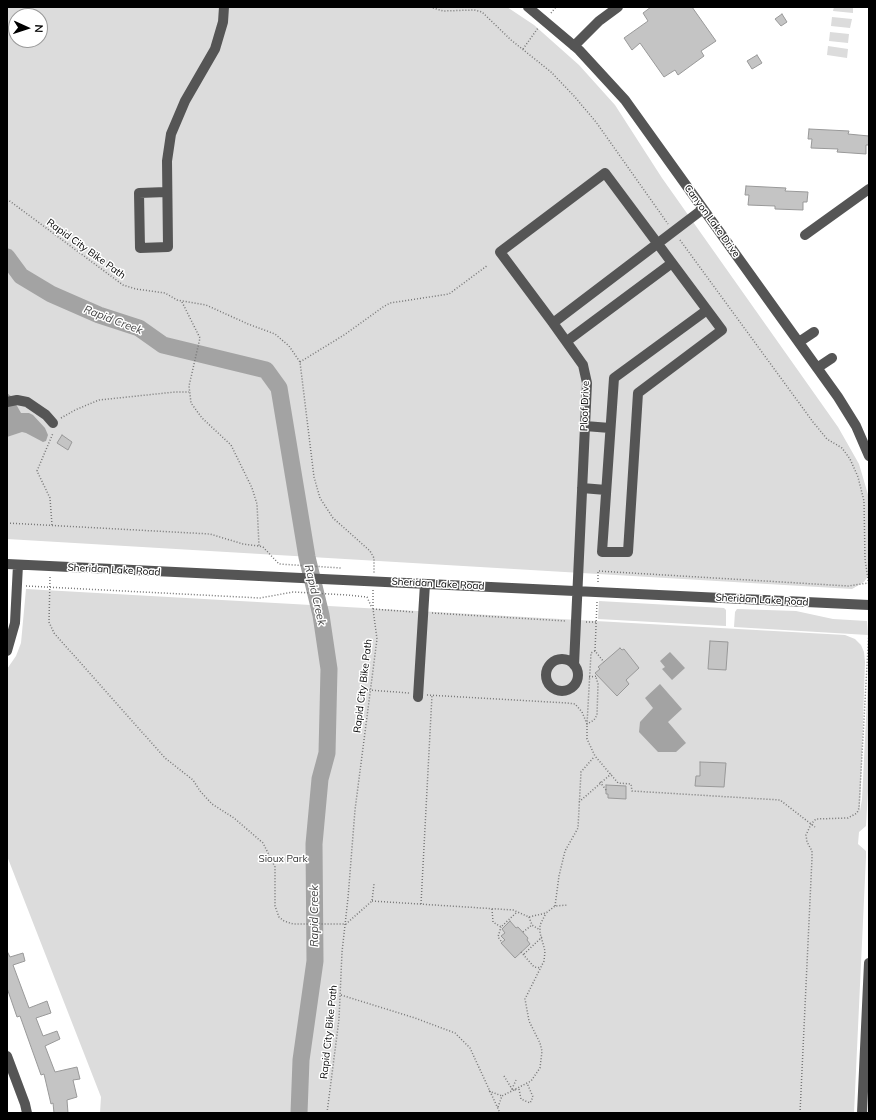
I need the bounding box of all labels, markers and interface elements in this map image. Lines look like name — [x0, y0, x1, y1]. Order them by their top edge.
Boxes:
north arrow — [8, 8, 48, 48]
text: N — [32, 24, 46, 33]
street label: Canyon Lake Drive — [682, 182, 742, 260]
street label: Rapid City Bike Path — [44, 216, 128, 282]
water label: Rapid Creek — [82, 303, 144, 337]
street label: Ploof Drive — [578, 381, 592, 431]
street label: Sheridan Lake Road — [67, 562, 161, 578]
water label: Rapid Creek — [302, 563, 328, 627]
street label: Sheridan Lake Road — [391, 576, 485, 592]
street label: Sheridan Lake Road — [715, 592, 809, 608]
street label: Rapid City Bike Path — [351, 638, 375, 734]
park label: Sioux Park — [258, 853, 308, 865]
water label: Rapid Creek — [308, 885, 322, 947]
street label: Rapid City Bike Path — [318, 984, 340, 1080]

